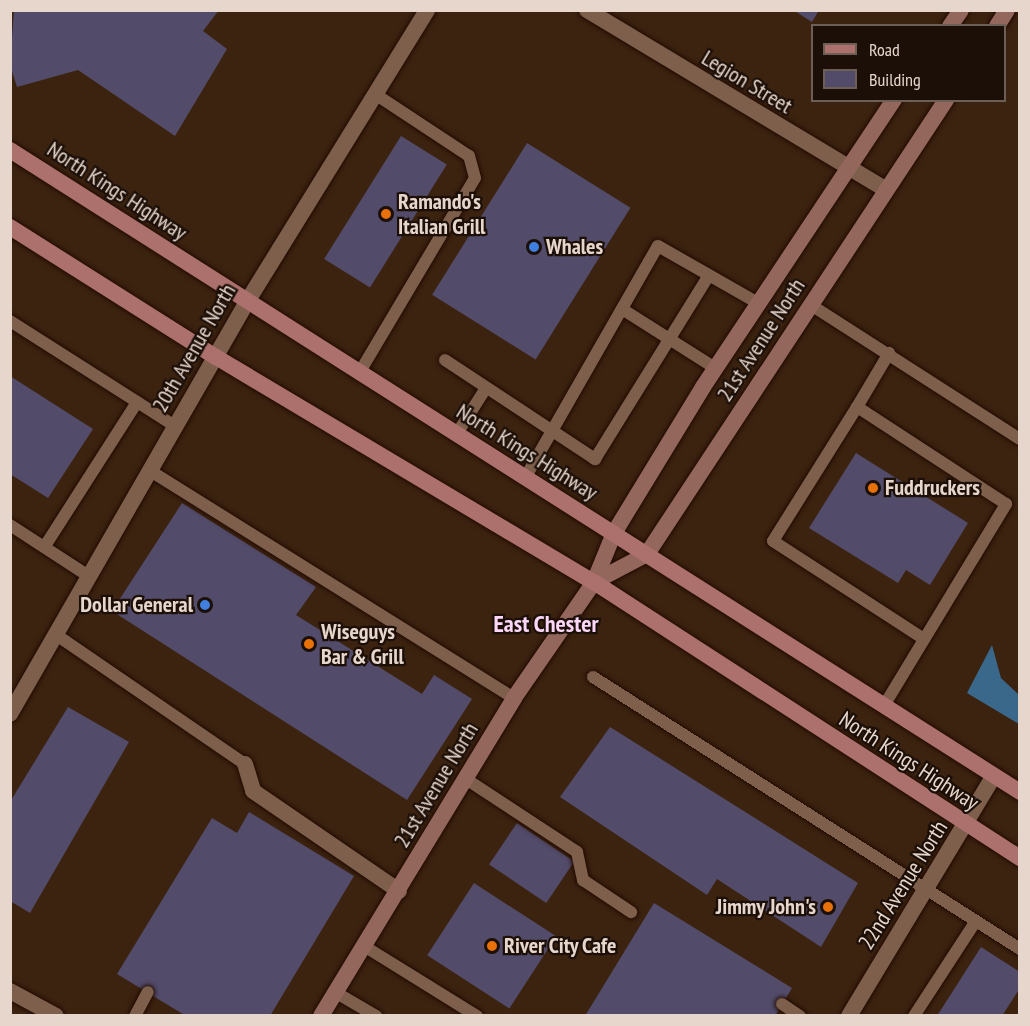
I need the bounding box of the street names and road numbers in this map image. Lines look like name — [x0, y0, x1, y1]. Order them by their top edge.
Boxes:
street label: Legion Street — [697, 45, 797, 119]
street label: North Kings Highway — [42, 136, 192, 246]
street label: 21st Avenue North — [711, 273, 811, 407]
street label: 20th Avenue North — [147, 279, 241, 417]
street label: North Kings Highway — [452, 398, 602, 506]
street label: North Kings Highway — [834, 706, 984, 816]
street label: 21st Avenue North — [388, 717, 484, 853]
street label: 22nd Avenue North — [853, 815, 953, 955]

